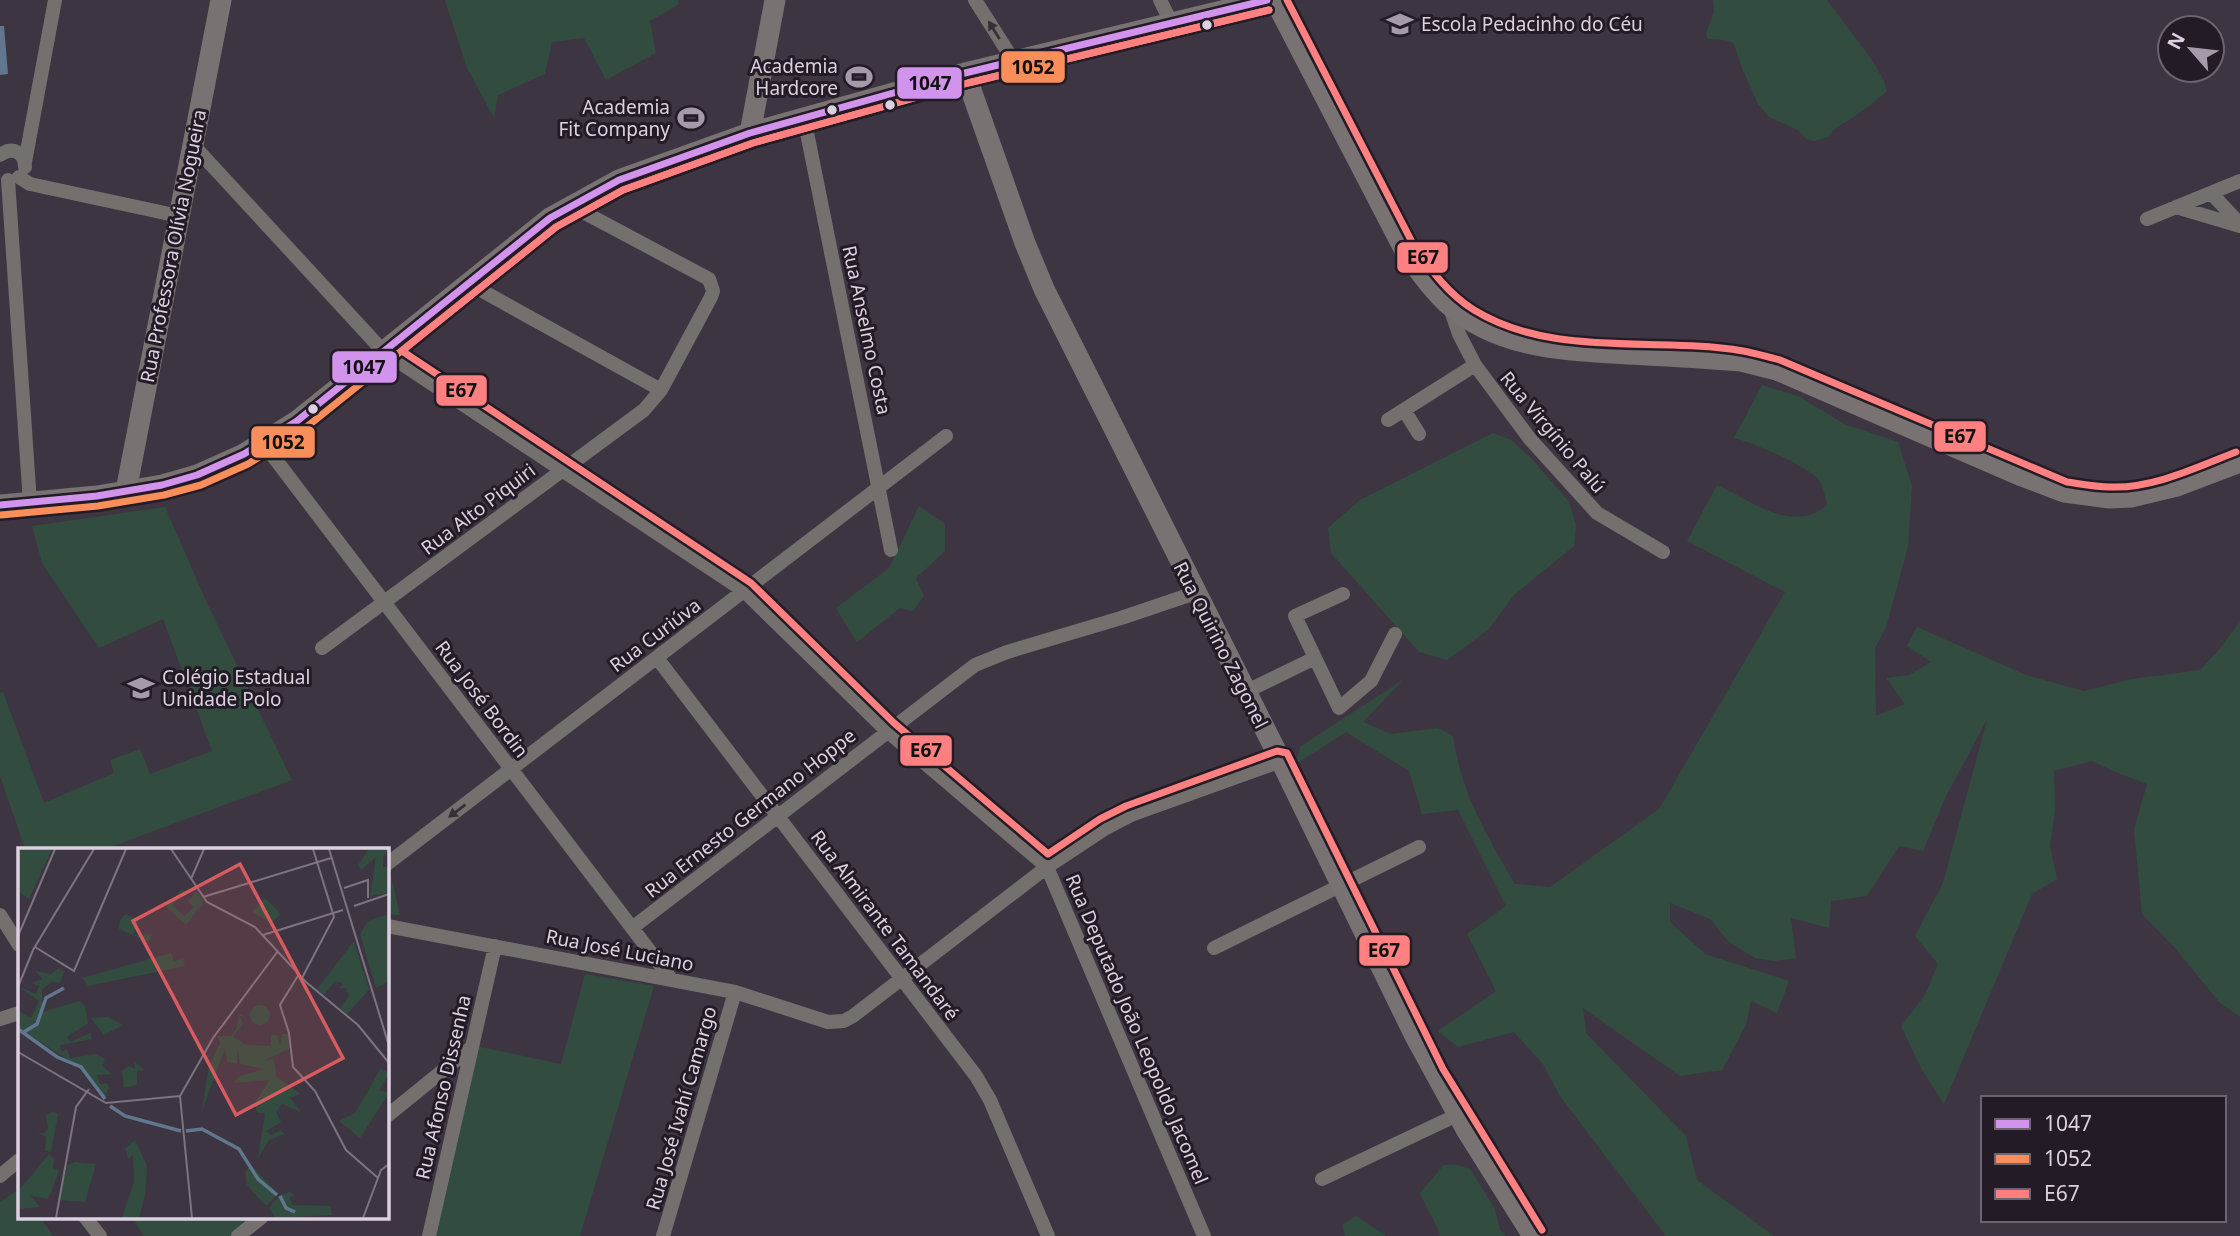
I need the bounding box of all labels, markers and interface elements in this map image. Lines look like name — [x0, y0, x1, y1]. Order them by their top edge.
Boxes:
school or university icon: Escola Pedacinho do Céu — [1385, 9, 1415, 39]
place label: Escola Pedacinho do Céu — [1421, 11, 1643, 37]
north arrow — [2156, 14, 2226, 84]
unlabelled marker — [1200, 18, 1214, 32]
one-way arrow — [988, 21, 1001, 40]
text: N — [2161, 28, 2191, 54]
line badge: 1052 — [1000, 50, 1066, 84]
place label: Academia Hardcore — [750, 53, 838, 101]
text: 1052 — [1011, 54, 1055, 80]
sports icon: Academia Hardcore — [844, 62, 874, 92]
line badge: 1047 — [896, 66, 963, 100]
text: 1047 — [908, 70, 952, 96]
place label: Academia Fit Company — [558, 94, 670, 142]
unlabelled marker — [883, 98, 897, 112]
sports icon: Academia Fit Company — [676, 103, 706, 133]
unlabelled marker — [825, 103, 839, 117]
street label: Rua Professora Olívia Nogueira — [134, 107, 212, 385]
line badge: E67 — [1396, 241, 1449, 274]
street label: Rua Anselmo Costa — [836, 243, 898, 417]
text: E67 — [1407, 244, 1439, 270]
line badge: 1047 — [331, 350, 398, 384]
text: 1047 — [342, 354, 386, 380]
street label: Rua Virgínio Palú — [1494, 366, 1612, 498]
line badge: E67 — [435, 374, 488, 407]
text: E67 — [445, 377, 477, 403]
unlabelled marker — [306, 402, 320, 416]
line badge: E67 — [1933, 420, 1987, 453]
text: E67 — [1944, 423, 1976, 449]
line badge: 1052 — [250, 425, 316, 459]
text: 1052 — [261, 429, 305, 455]
street label: Rua Alto Piquiri — [415, 457, 541, 561]
street label: Rua Quirino Zagonel — [1168, 557, 1274, 733]
street label: Rua Curiúva — [604, 592, 706, 678]
street label: Rua José Bordin — [429, 635, 535, 763]
place label: Colégio Estadual Unidade Polo — [162, 664, 310, 712]
school or university icon: Colégio Estadual Unidade Polo — [126, 673, 156, 703]
street label: Rua Ernesto Germano Hoppe — [639, 722, 861, 904]
line badge: E67 — [899, 734, 953, 767]
text: E67 — [910, 737, 942, 763]
one-way arrow — [448, 803, 466, 817]
street label: Rua Almirante Tamandaré — [805, 825, 965, 1025]
inset map — [18, 848, 388, 1218]
street label: Rua Deputado João Leopoldo Jacomel — [1060, 870, 1214, 1188]
street label: Rua José Luciano — [544, 923, 696, 977]
line badge: E67 — [1358, 934, 1411, 967]
text: E67 — [1368, 937, 1400, 963]
street label: Rua Afonso Dissenha — [409, 992, 477, 1182]
street label: Rua José Ivahí Camargo — [639, 1003, 723, 1213]
legend — [1981, 1096, 2226, 1222]
text: 1047 — [2044, 1109, 2092, 1137]
text: 1052 — [2044, 1144, 2092, 1172]
text: E67 — [2044, 1179, 2080, 1207]

